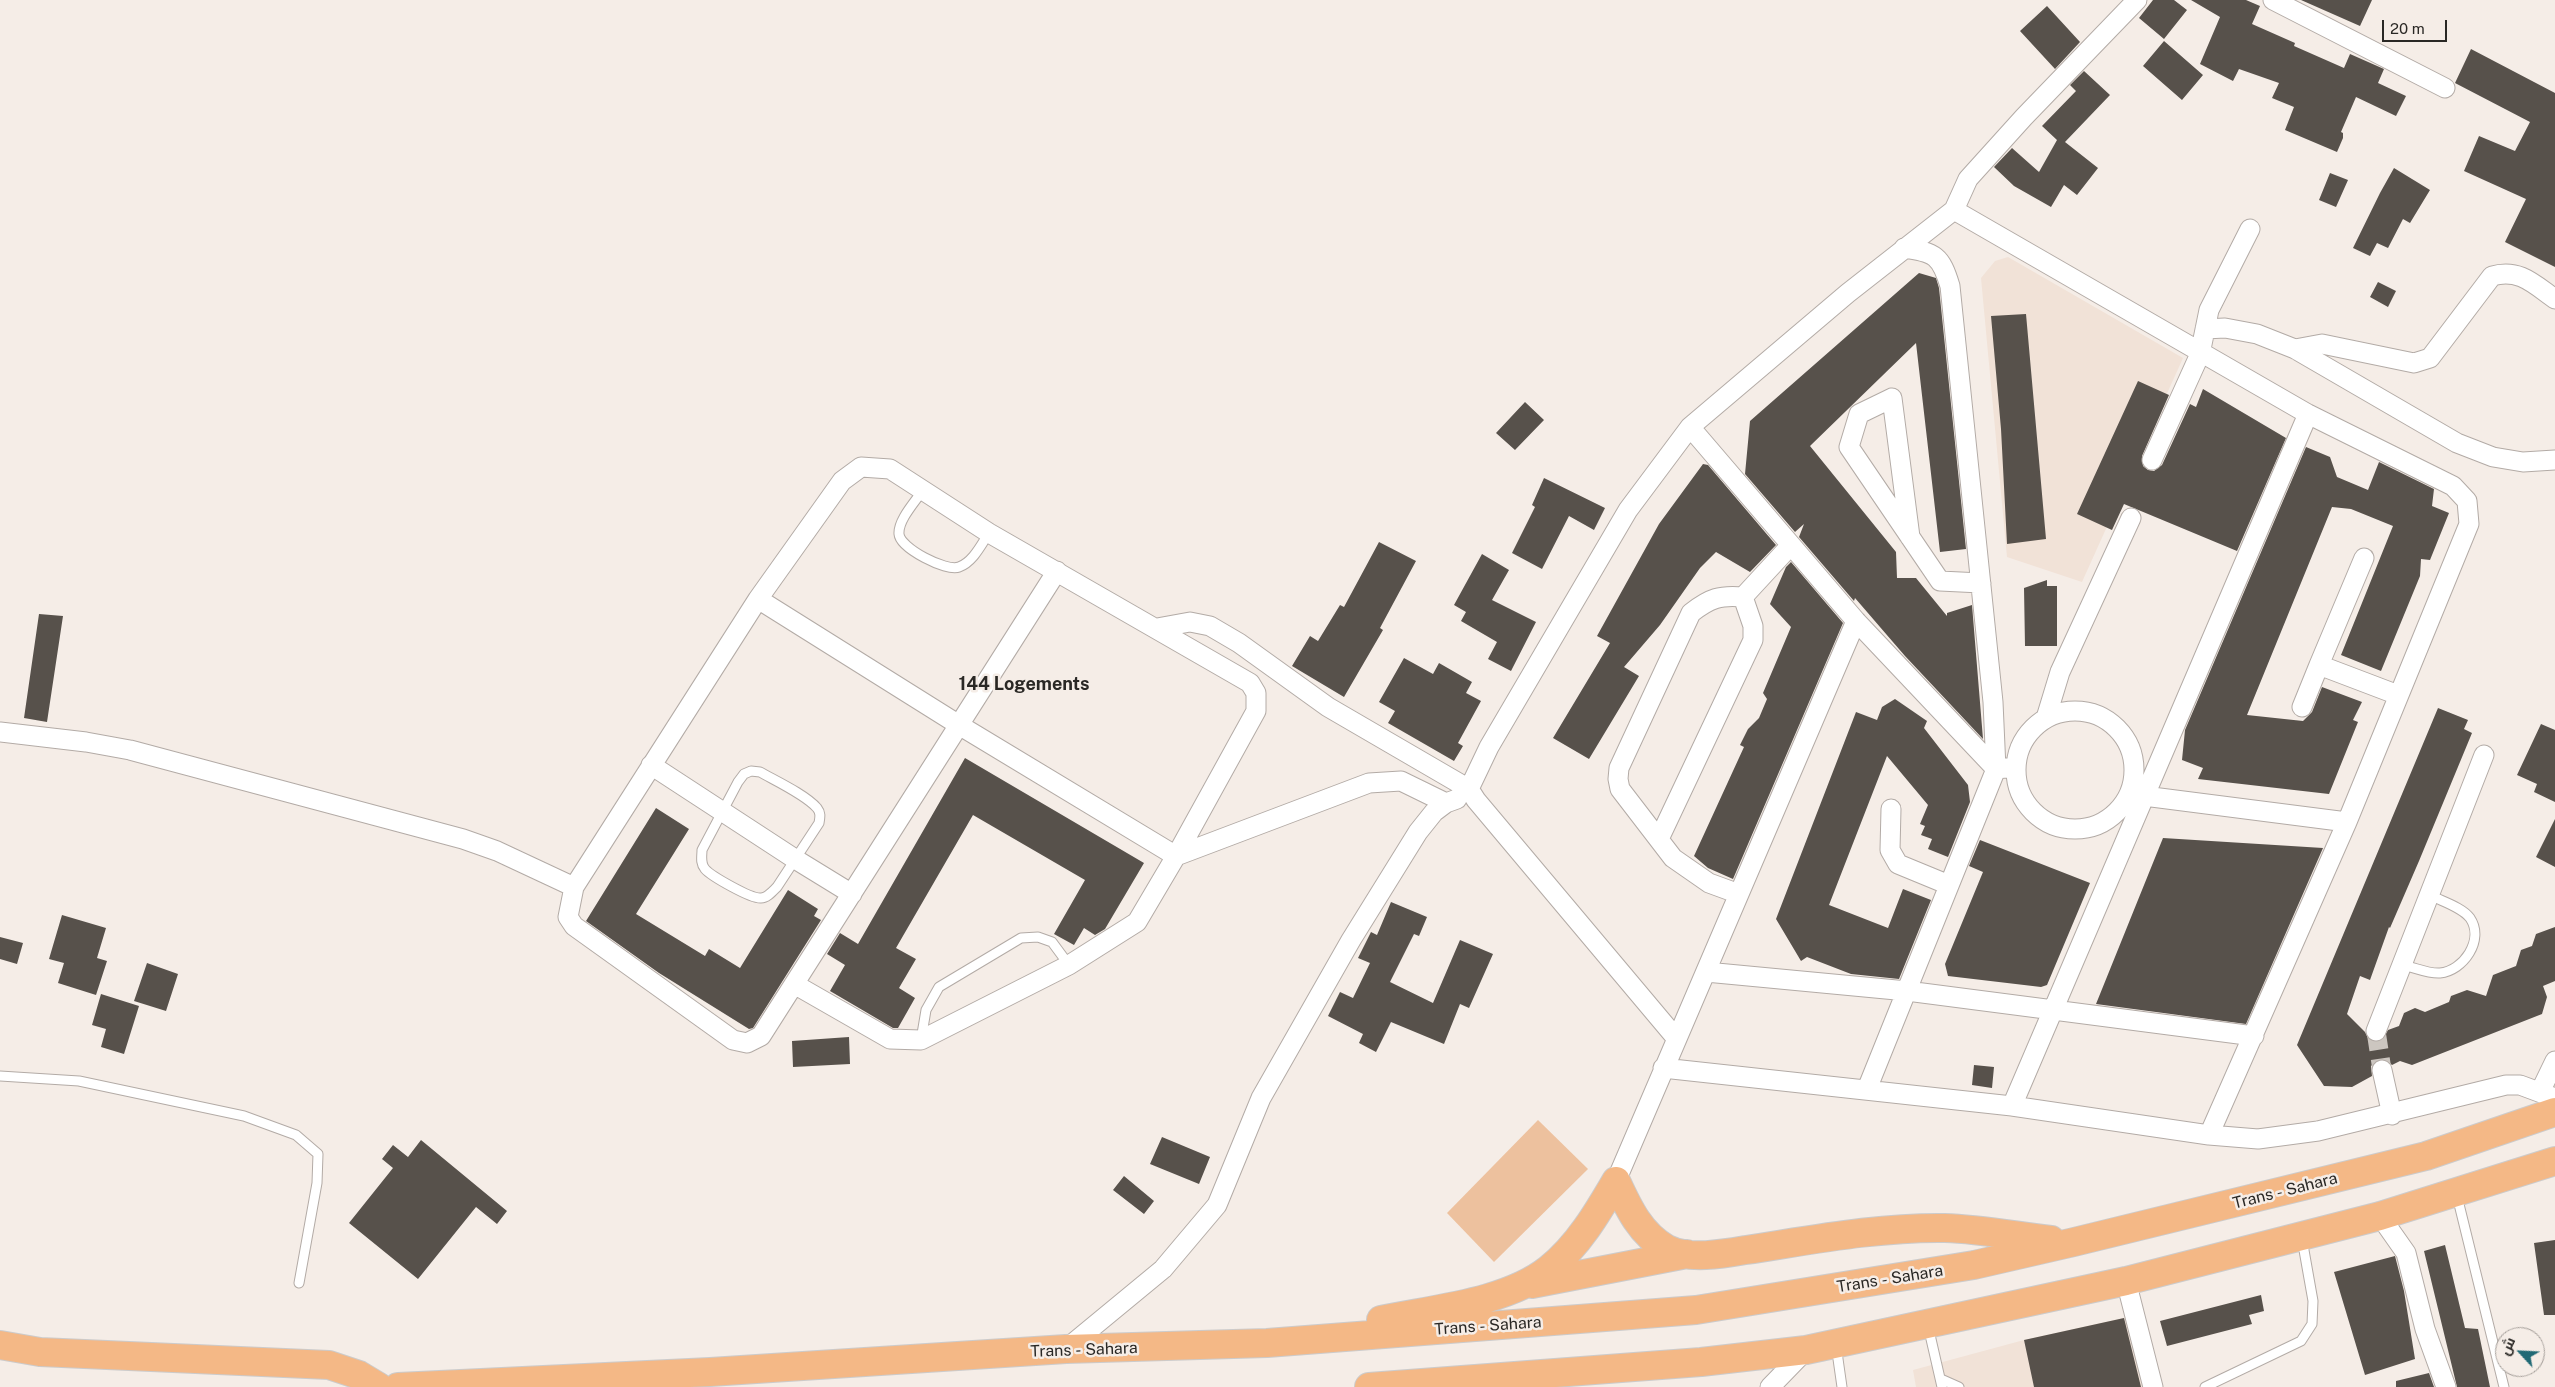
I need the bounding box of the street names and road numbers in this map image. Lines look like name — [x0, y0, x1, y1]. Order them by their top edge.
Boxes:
street label: Trans - Sahara — [2231, 1169, 2339, 1213]
street label: Trans - Sahara — [1836, 1261, 1944, 1297]
street label: Trans - Sahara — [1434, 1313, 1542, 1339]
street label: Trans - Sahara — [1030, 1339, 1138, 1361]

